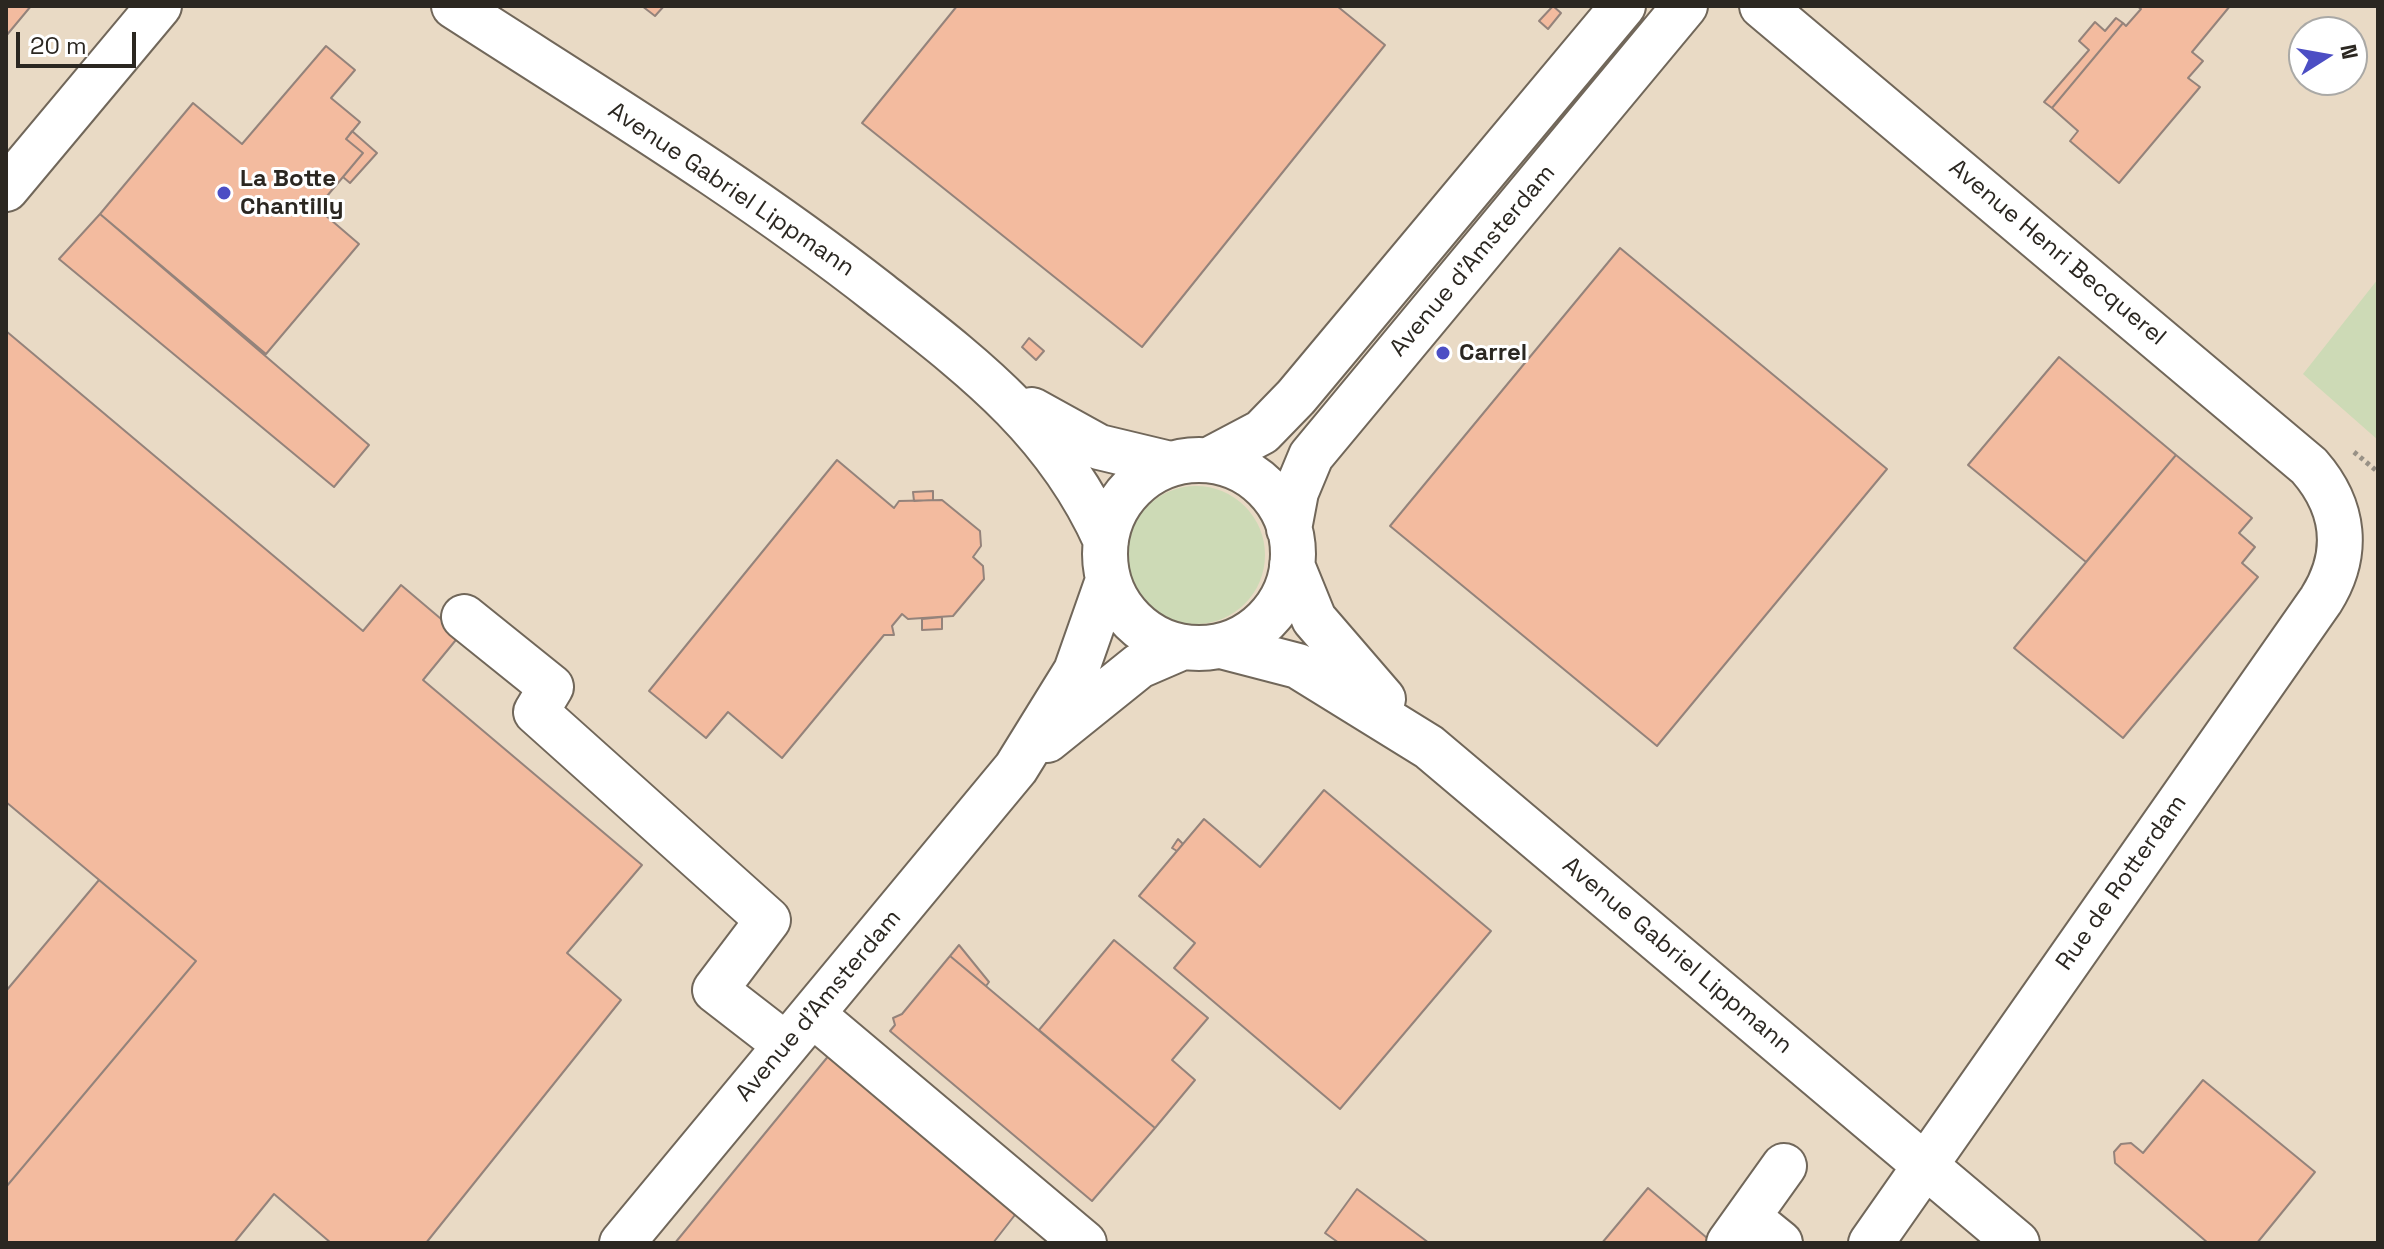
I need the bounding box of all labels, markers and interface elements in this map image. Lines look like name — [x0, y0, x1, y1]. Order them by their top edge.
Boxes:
scale bar — [20, 16, 140, 66]
north arrow — [2288, 16, 2368, 96]
text: 20 m — [30, 30, 87, 61]
text: N — [2334, 42, 2365, 62]
street label: Avenue Gabriel Lippmann — [602, 97, 860, 283]
street label: Avenue Henri Becquerel — [1943, 154, 2171, 352]
street label: Avenue d'Amsterdam — [1384, 159, 1562, 363]
place label: La Botte Chantilly — [240, 165, 343, 221]
marker: La Botte Chantilly — [215, 184, 233, 202]
place label: Carrel — [1459, 339, 1527, 367]
marker: Carrel — [1434, 344, 1452, 362]
street label: Rue de Rotterdam — [2051, 790, 2193, 976]
street label: Avenue Gabriel Lippmann — [1556, 851, 1798, 1061]
street label: Avenue d'Amsterdam — [730, 904, 908, 1108]

